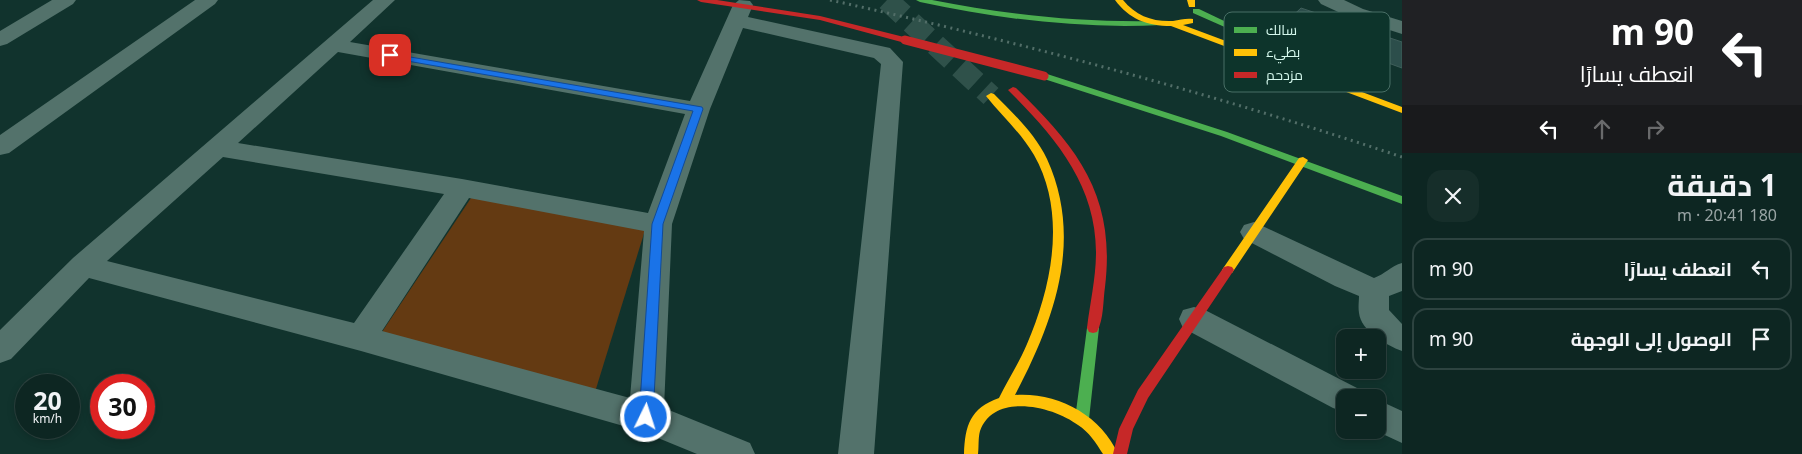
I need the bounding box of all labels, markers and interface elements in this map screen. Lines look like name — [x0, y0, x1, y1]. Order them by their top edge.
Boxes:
text: 90 m — [1611, 8, 1694, 55]
legend — [1224, 12, 1390, 92]
text: سالك — [1266, 20, 1297, 39]
icon: left — [1712, 20, 1777, 85]
pin — [369, 34, 411, 76]
icon: arrive — [376, 41, 404, 69]
text: بطيء — [1266, 42, 1300, 64]
text: انعطف يسارًا — [1580, 58, 1694, 88]
text: مزدحم — [1266, 65, 1303, 85]
icon: left — [1535, 115, 1563, 143]
icon: ahead — [1588, 115, 1616, 143]
icon: right — [1641, 115, 1669, 143]
text: 1 دقيقة — [1667, 164, 1777, 205]
button: close — [1427, 170, 1479, 222]
text: 180 m · 20:41 — [1677, 204, 1777, 226]
icon: left — [1747, 255, 1775, 283]
text: 90 m — [1429, 256, 1473, 282]
text: انعطف يسارًا — [1623, 256, 1732, 282]
icon: arrive — [1747, 325, 1775, 353]
text: 90 m — [1429, 326, 1473, 352]
text: الوصول إلى الوجهة — [1571, 326, 1732, 352]
map controls — [1336, 329, 1386, 439]
button: + — [1336, 329, 1386, 379]
speed limit sign: 30 — [90, 374, 155, 439]
text: 20 — [33, 383, 62, 417]
button: − — [1336, 389, 1386, 439]
position arrow — [619, 390, 671, 442]
text: km/h — [33, 410, 62, 427]

